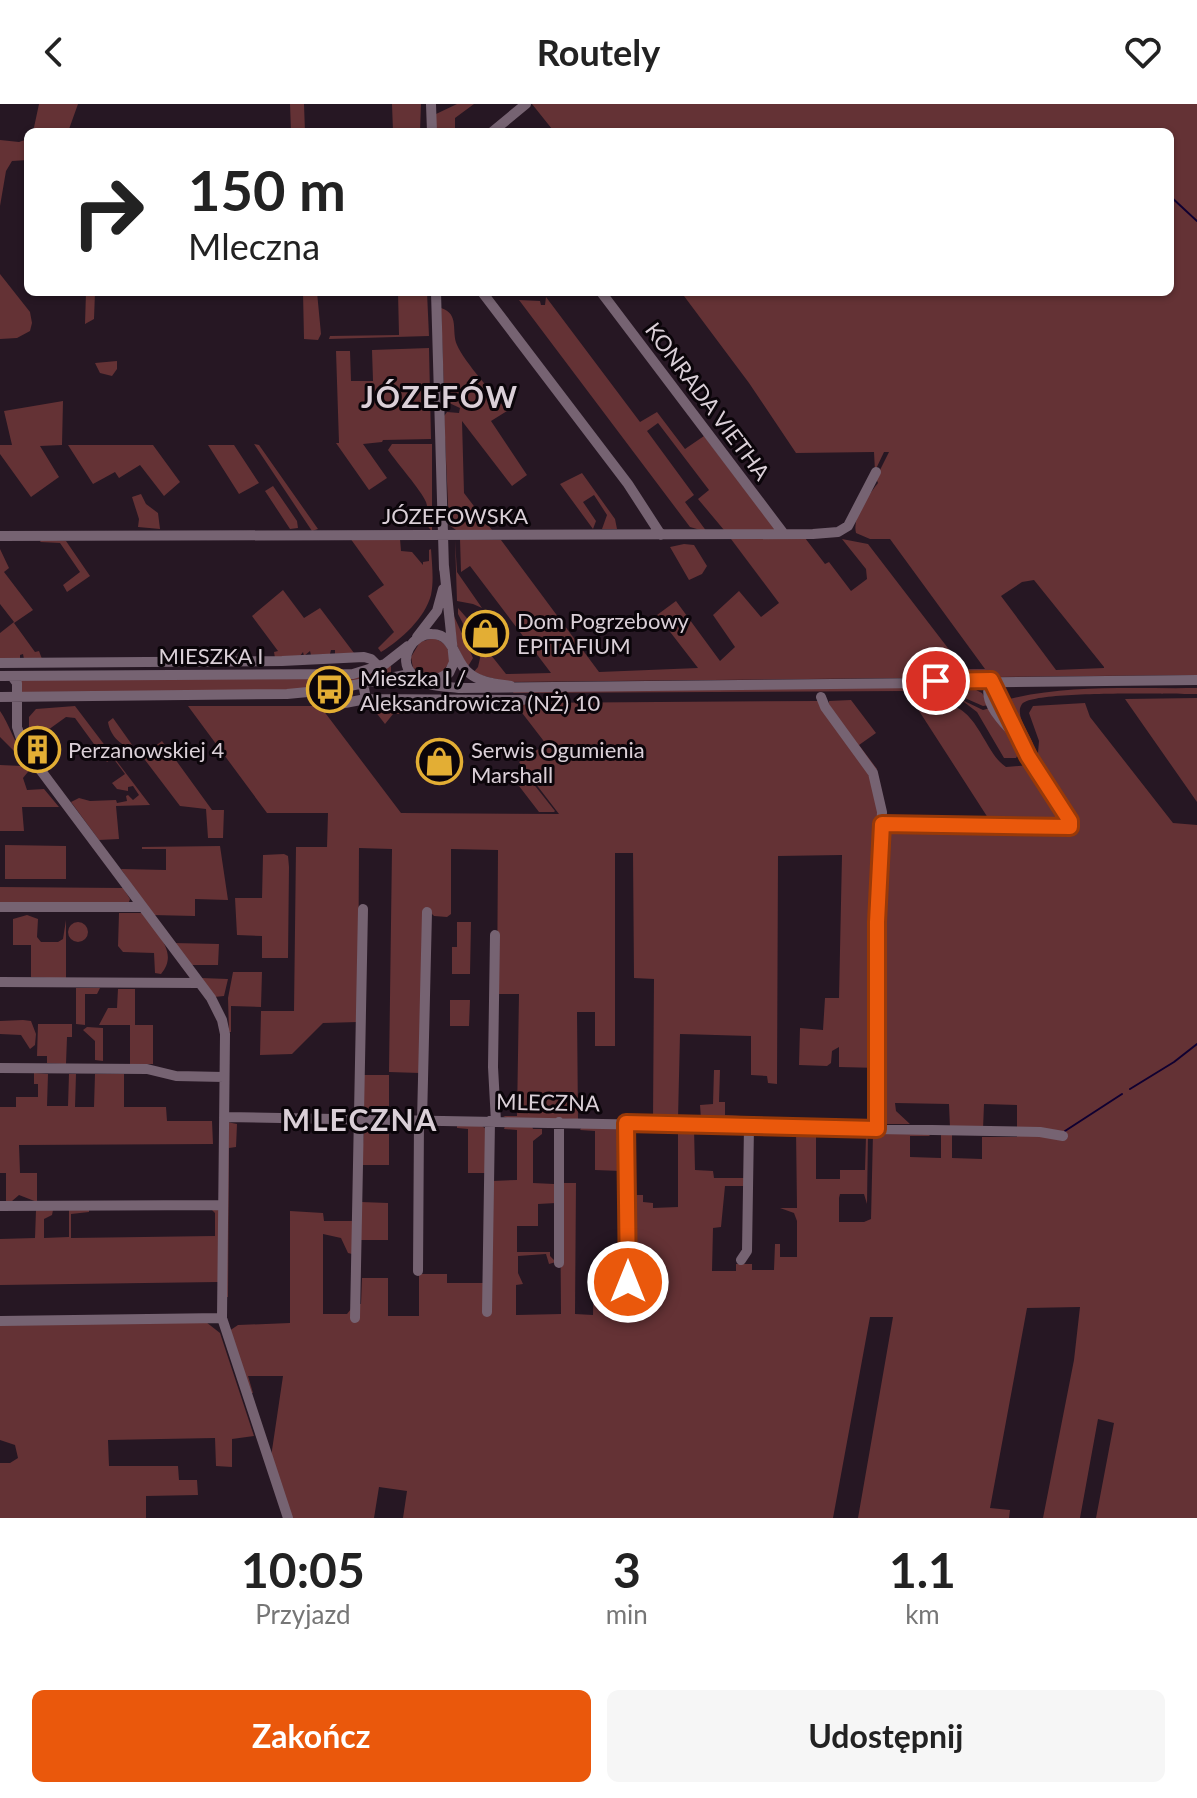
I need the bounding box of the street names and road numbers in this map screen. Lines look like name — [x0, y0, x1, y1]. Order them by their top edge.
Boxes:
street label: KONRADA VIETHA — [640, 317, 776, 485]
street label: JÓZEFOWSKA — [382, 502, 528, 529]
street label: MIESZKA I — [159, 642, 264, 669]
street label: MLECZNA — [496, 1088, 600, 1116]

